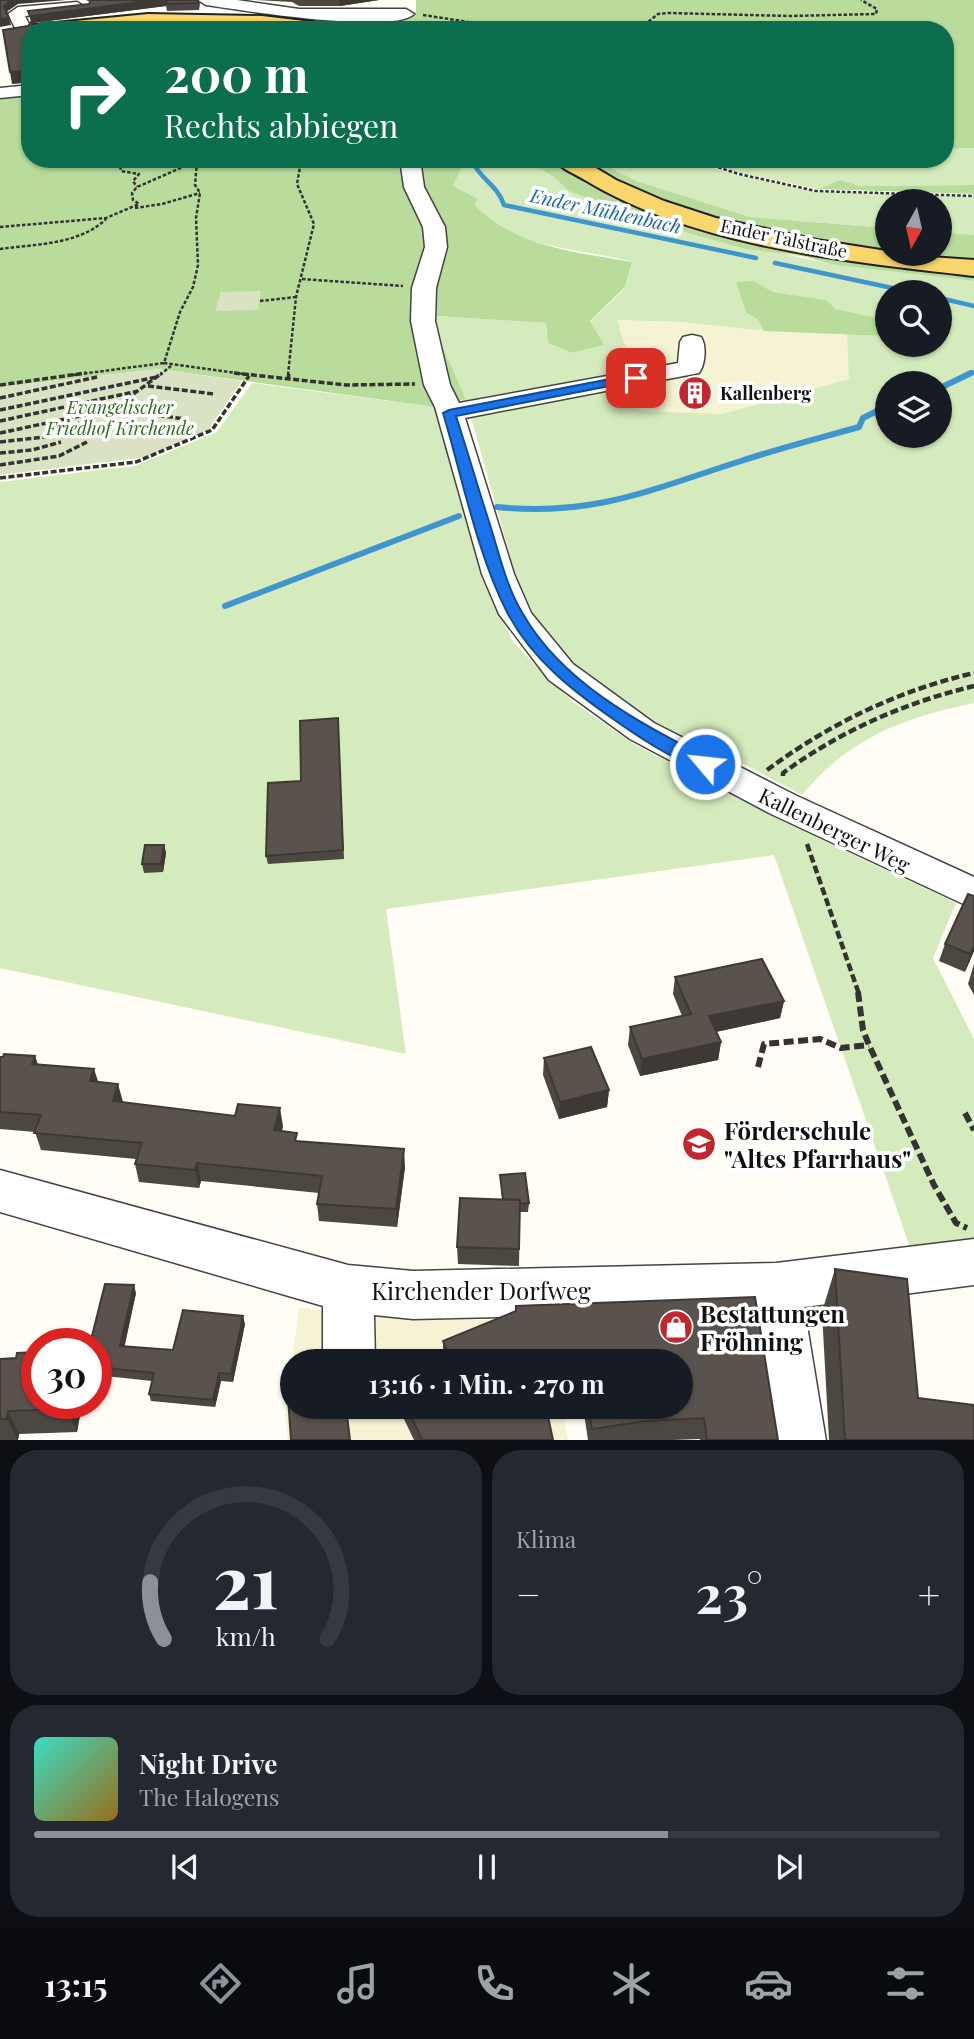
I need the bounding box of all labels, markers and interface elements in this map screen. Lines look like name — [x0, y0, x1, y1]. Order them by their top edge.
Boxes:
text: 200 m — [164, 40, 309, 105]
icon: right — [49, 49, 140, 140]
text: Rechts abbiegen — [164, 103, 398, 146]
water label: Ender Mühlenbach — [527, 181, 684, 239]
north arrow — [875, 189, 952, 266]
map controls — [875, 189, 952, 448]
street label: Ender Talstraße — [718, 213, 850, 263]
button: search — [875, 280, 952, 357]
pin — [606, 348, 666, 408]
icon: arrive — [617, 359, 655, 397]
button: layers — [875, 371, 952, 448]
building icon: Kallenberg — [676, 374, 714, 412]
place label: Kallenberg — [720, 381, 811, 405]
park label: Evangelischer Friedhof Kirchende — [45, 395, 194, 440]
position arrow — [668, 727, 742, 801]
street label: Kallenberger Weg — [755, 780, 915, 878]
place label: Förderschule "Altes Pfarrhaus" — [724, 1114, 911, 1174]
school or university icon: Förderschule "Altes Pfarrhaus" — [680, 1125, 718, 1163]
street label: Kirchender Dorfweg — [371, 1274, 591, 1306]
place label: Bestattungen Fröhning — [700, 1297, 845, 1357]
shop icon: Bestattungen Fröhning — [657, 1308, 695, 1346]
speed limit sign: 30 — [21, 1328, 112, 1419]
text: 13:16 · 1 Min. · 270 m — [368, 1366, 605, 1401]
text: Klima — [516, 1523, 576, 1554]
text: 21 — [213, 1530, 279, 1627]
text: 23° — [696, 1558, 763, 1627]
text: − — [516, 1568, 541, 1619]
text: + — [918, 1568, 940, 1619]
text: km/h — [216, 1618, 276, 1651]
text: Night Drive — [139, 1746, 277, 1781]
text: The Halogens — [139, 1781, 279, 1812]
icon: previous — [166, 1848, 204, 1886]
icon: pause — [468, 1848, 506, 1886]
icon: next — [770, 1848, 808, 1886]
icon: directions — [196, 1959, 245, 2008]
icon: music — [333, 1959, 382, 2008]
icon: phone — [470, 1959, 519, 2008]
icon: climate — [607, 1959, 656, 2008]
icon: car — [744, 1959, 793, 2008]
icon: filters — [881, 1959, 930, 2008]
text: 13:15 — [44, 1962, 108, 2005]

